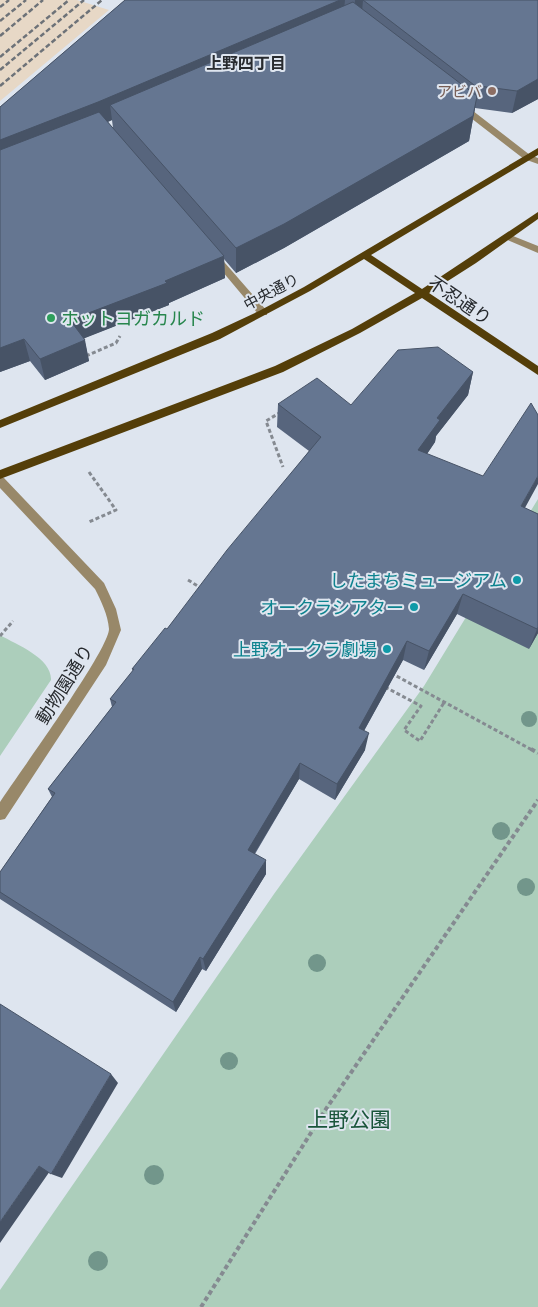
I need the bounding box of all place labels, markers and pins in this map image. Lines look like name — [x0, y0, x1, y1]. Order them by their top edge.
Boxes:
place label: アビバ — [437, 81, 482, 101]
marker: アビバ — [486, 85, 498, 97]
place label: ホットヨガカルド — [61, 306, 205, 330]
marker: ホットヨガカルド — [45, 312, 57, 324]
place label: したまちミュージアム — [329, 568, 507, 592]
marker: したまちミュージアム — [511, 574, 523, 586]
place label: オークラシアター — [260, 595, 404, 619]
marker: オークラシアター — [408, 601, 420, 613]
place label: 上野オークラ劇場 — [233, 637, 377, 661]
marker: 上野オークラ劇場 — [381, 643, 393, 655]

